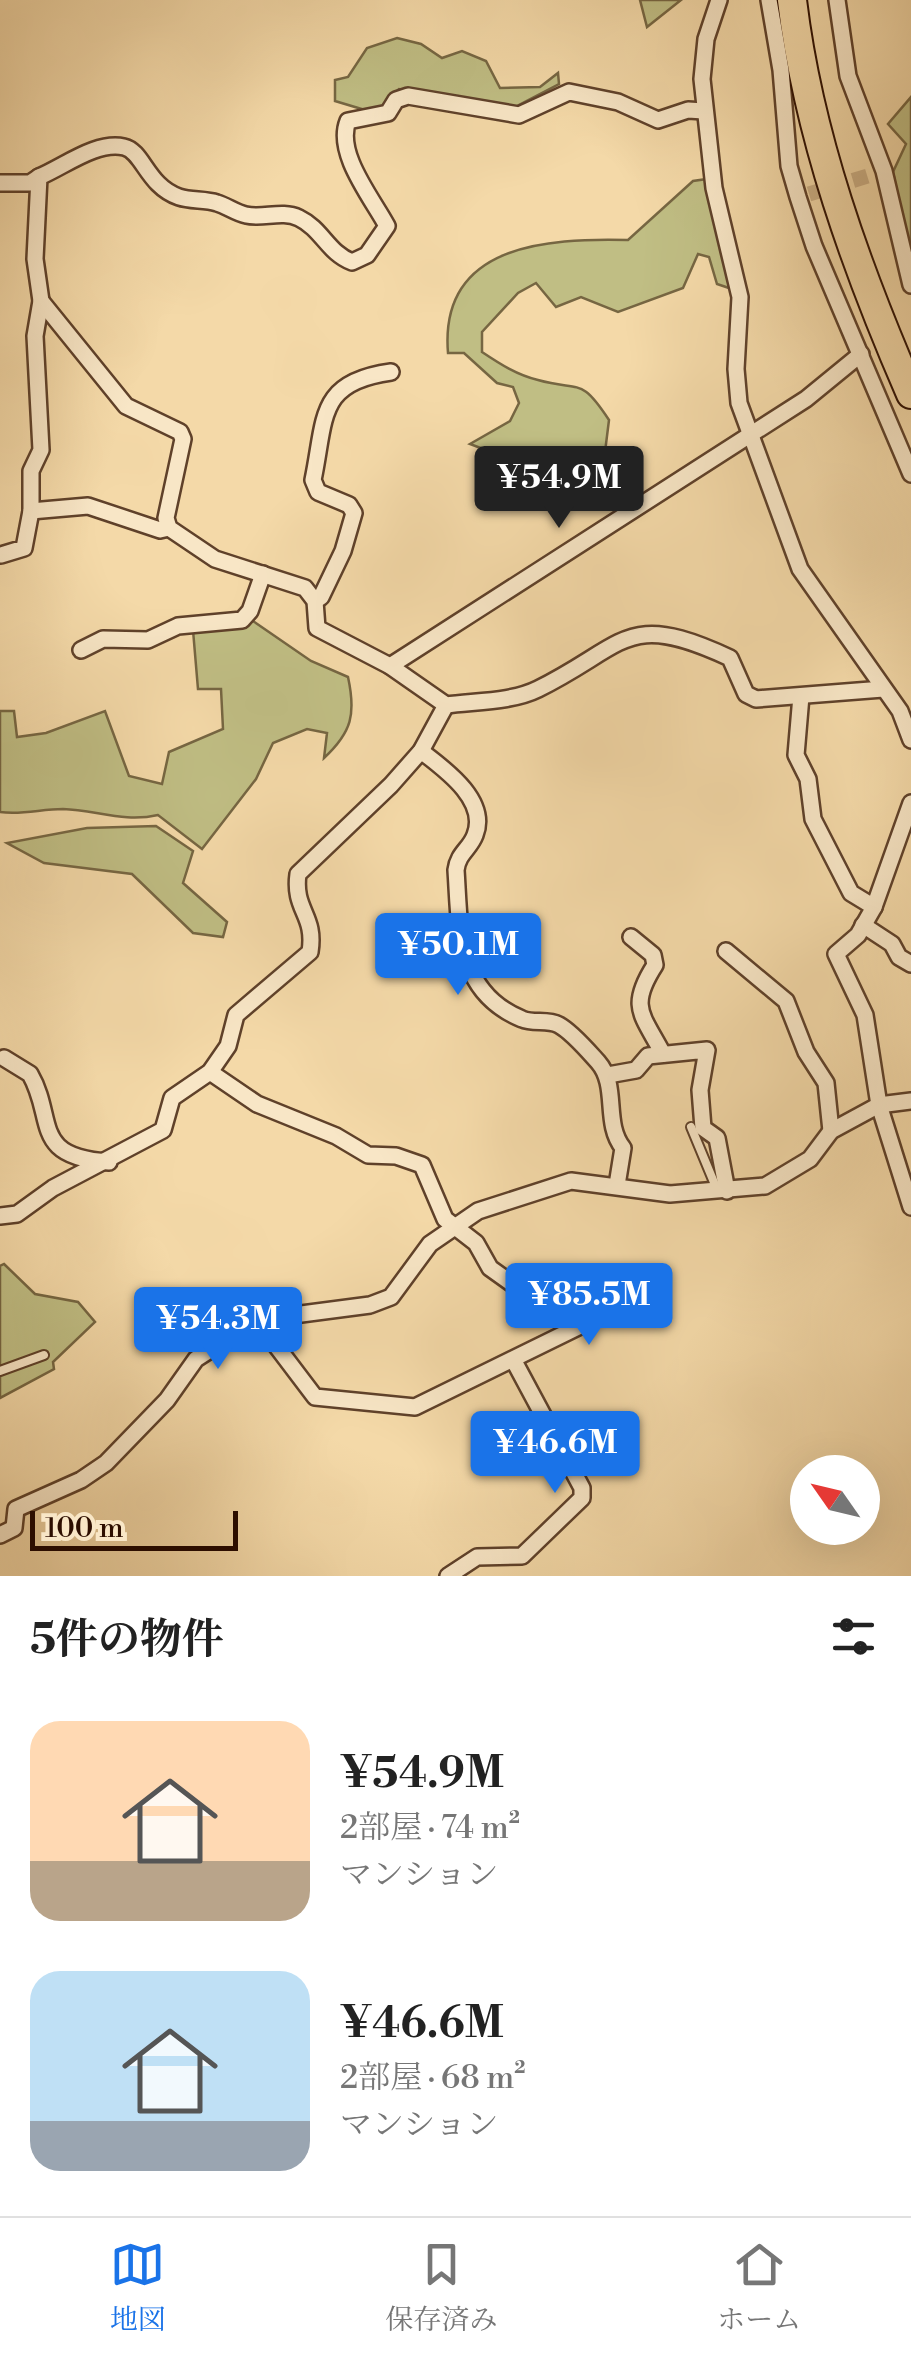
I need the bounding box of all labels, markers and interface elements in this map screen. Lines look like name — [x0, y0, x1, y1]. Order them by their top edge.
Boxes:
pin: ¥54.9M — [478, 446, 640, 531]
text: ¥54.9M — [497, 458, 621, 498]
pin: ¥50.1M — [377, 913, 539, 998]
text: ¥50.1M — [397, 925, 519, 965]
pin: ¥85.5M — [508, 1263, 670, 1348]
text: ¥85.5M — [527, 1275, 651, 1315]
pin: ¥54.3M — [137, 1287, 299, 1372]
text: ¥54.3M — [156, 1299, 280, 1339]
pin: ¥46.6M — [474, 1411, 636, 1496]
text: ¥46.6M — [493, 1423, 617, 1463]
north arrow — [790, 1455, 880, 1545]
map controls — [790, 1455, 880, 1545]
scale bar — [30, 1506, 238, 1550]
text: 100 m — [45, 1511, 124, 1546]
icon: filters — [826, 1609, 881, 1664]
text: 5件の物件 — [30, 1614, 224, 1667]
text: ¥54.9M — [340, 1748, 504, 1801]
icon: home — [110, 1761, 230, 1881]
text: 2部屋 · 74 m² — [340, 1808, 520, 1848]
text: マンション — [340, 1855, 499, 1895]
text: ¥46.6M — [340, 1998, 504, 2051]
icon: home — [110, 2011, 230, 2131]
text: 2部屋 · 68 m² — [340, 2058, 526, 2098]
text: マンション — [340, 2105, 499, 2145]
tab: 地図 — [110, 2237, 166, 2338]
tab: 保存済み — [385, 2237, 497, 2338]
tab: ホーム — [717, 2237, 801, 2338]

